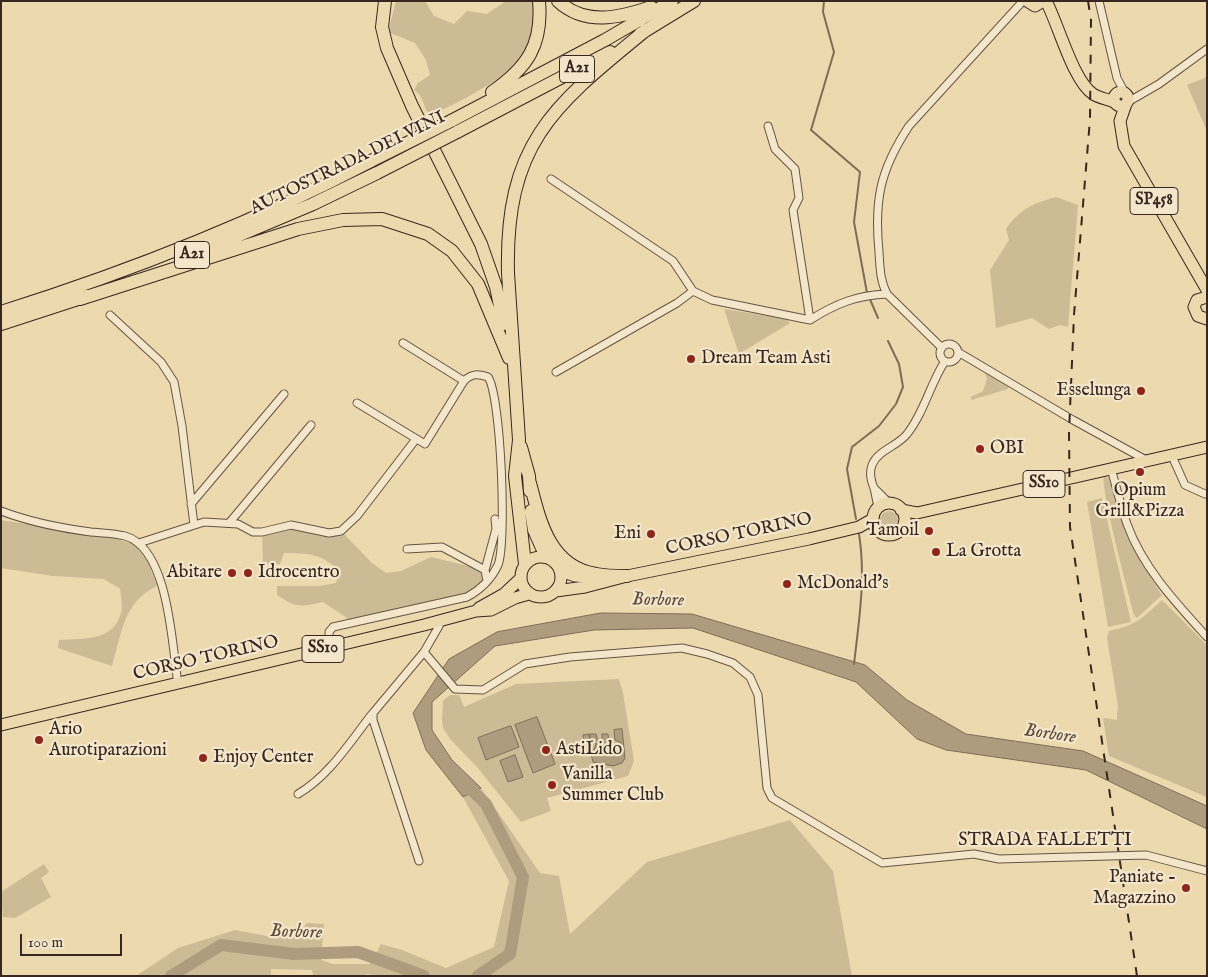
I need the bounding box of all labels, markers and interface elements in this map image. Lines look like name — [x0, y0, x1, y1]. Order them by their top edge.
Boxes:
road number: A21 — [560, 56, 594, 82]
street label: AUTOSTRADA DEI VINI — [247, 107, 449, 221]
road number: SP458 — [1130, 188, 1178, 215]
road number: A21 — [174, 242, 210, 268]
place label: Dream Team Asti — [701, 348, 831, 370]
marker: Dream Team Asti — [685, 353, 697, 365]
place label: Esselunga — [1056, 380, 1131, 402]
marker: Esselunga — [1135, 385, 1147, 397]
place label: OBI — [990, 438, 1024, 460]
marker: OBI — [974, 443, 986, 455]
marker: Opium Grill&Pizza — [1134, 466, 1146, 478]
road number: SS10 — [1023, 470, 1065, 498]
place label: Opium Grill&Pizza — [1096, 480, 1184, 522]
street label: CORSO TORINO — [664, 509, 814, 561]
place label: Tamoil — [866, 520, 919, 542]
place label: Eni — [614, 523, 641, 545]
marker: Tamoil — [923, 525, 935, 537]
marker: Eni — [645, 528, 657, 540]
place label: La Grotta — [946, 541, 1021, 563]
marker: La Grotta — [930, 546, 942, 558]
place label: Abitare — [167, 562, 222, 584]
place label: Idrocentro — [258, 562, 340, 584]
marker: Abitare — [226, 567, 238, 579]
marker: Idrocentro — [242, 567, 254, 579]
place label: McDonald's — [797, 573, 889, 595]
marker: McDonald's — [781, 578, 793, 590]
water label: Borbore — [632, 589, 684, 613]
street label: CORSO TORINO — [131, 632, 281, 686]
road number: SS10 — [302, 636, 344, 662]
place label: Ario Aurotiparazioni — [49, 719, 167, 762]
water label: Borbore — [1023, 720, 1077, 750]
marker: Ario Aurotiparazioni — [33, 734, 45, 746]
place label: AstiLido — [556, 739, 622, 761]
marker: AstiLido — [540, 744, 552, 756]
place label: Enjoy Center — [213, 747, 313, 769]
marker: Enjoy Center — [197, 752, 209, 764]
place label: Vanilla Summer Club — [562, 764, 664, 806]
marker: Vanilla Summer Club — [546, 779, 558, 791]
street label: STRADA FALLETTI — [958, 830, 1132, 852]
place label: Paniate - Magazzino — [1093, 867, 1176, 910]
marker: Paniate - Magazzino — [1180, 882, 1192, 894]
water label: Borbore — [270, 921, 322, 945]
scale bar — [22, 924, 125, 956]
text: 100 m — [28, 933, 63, 952]

